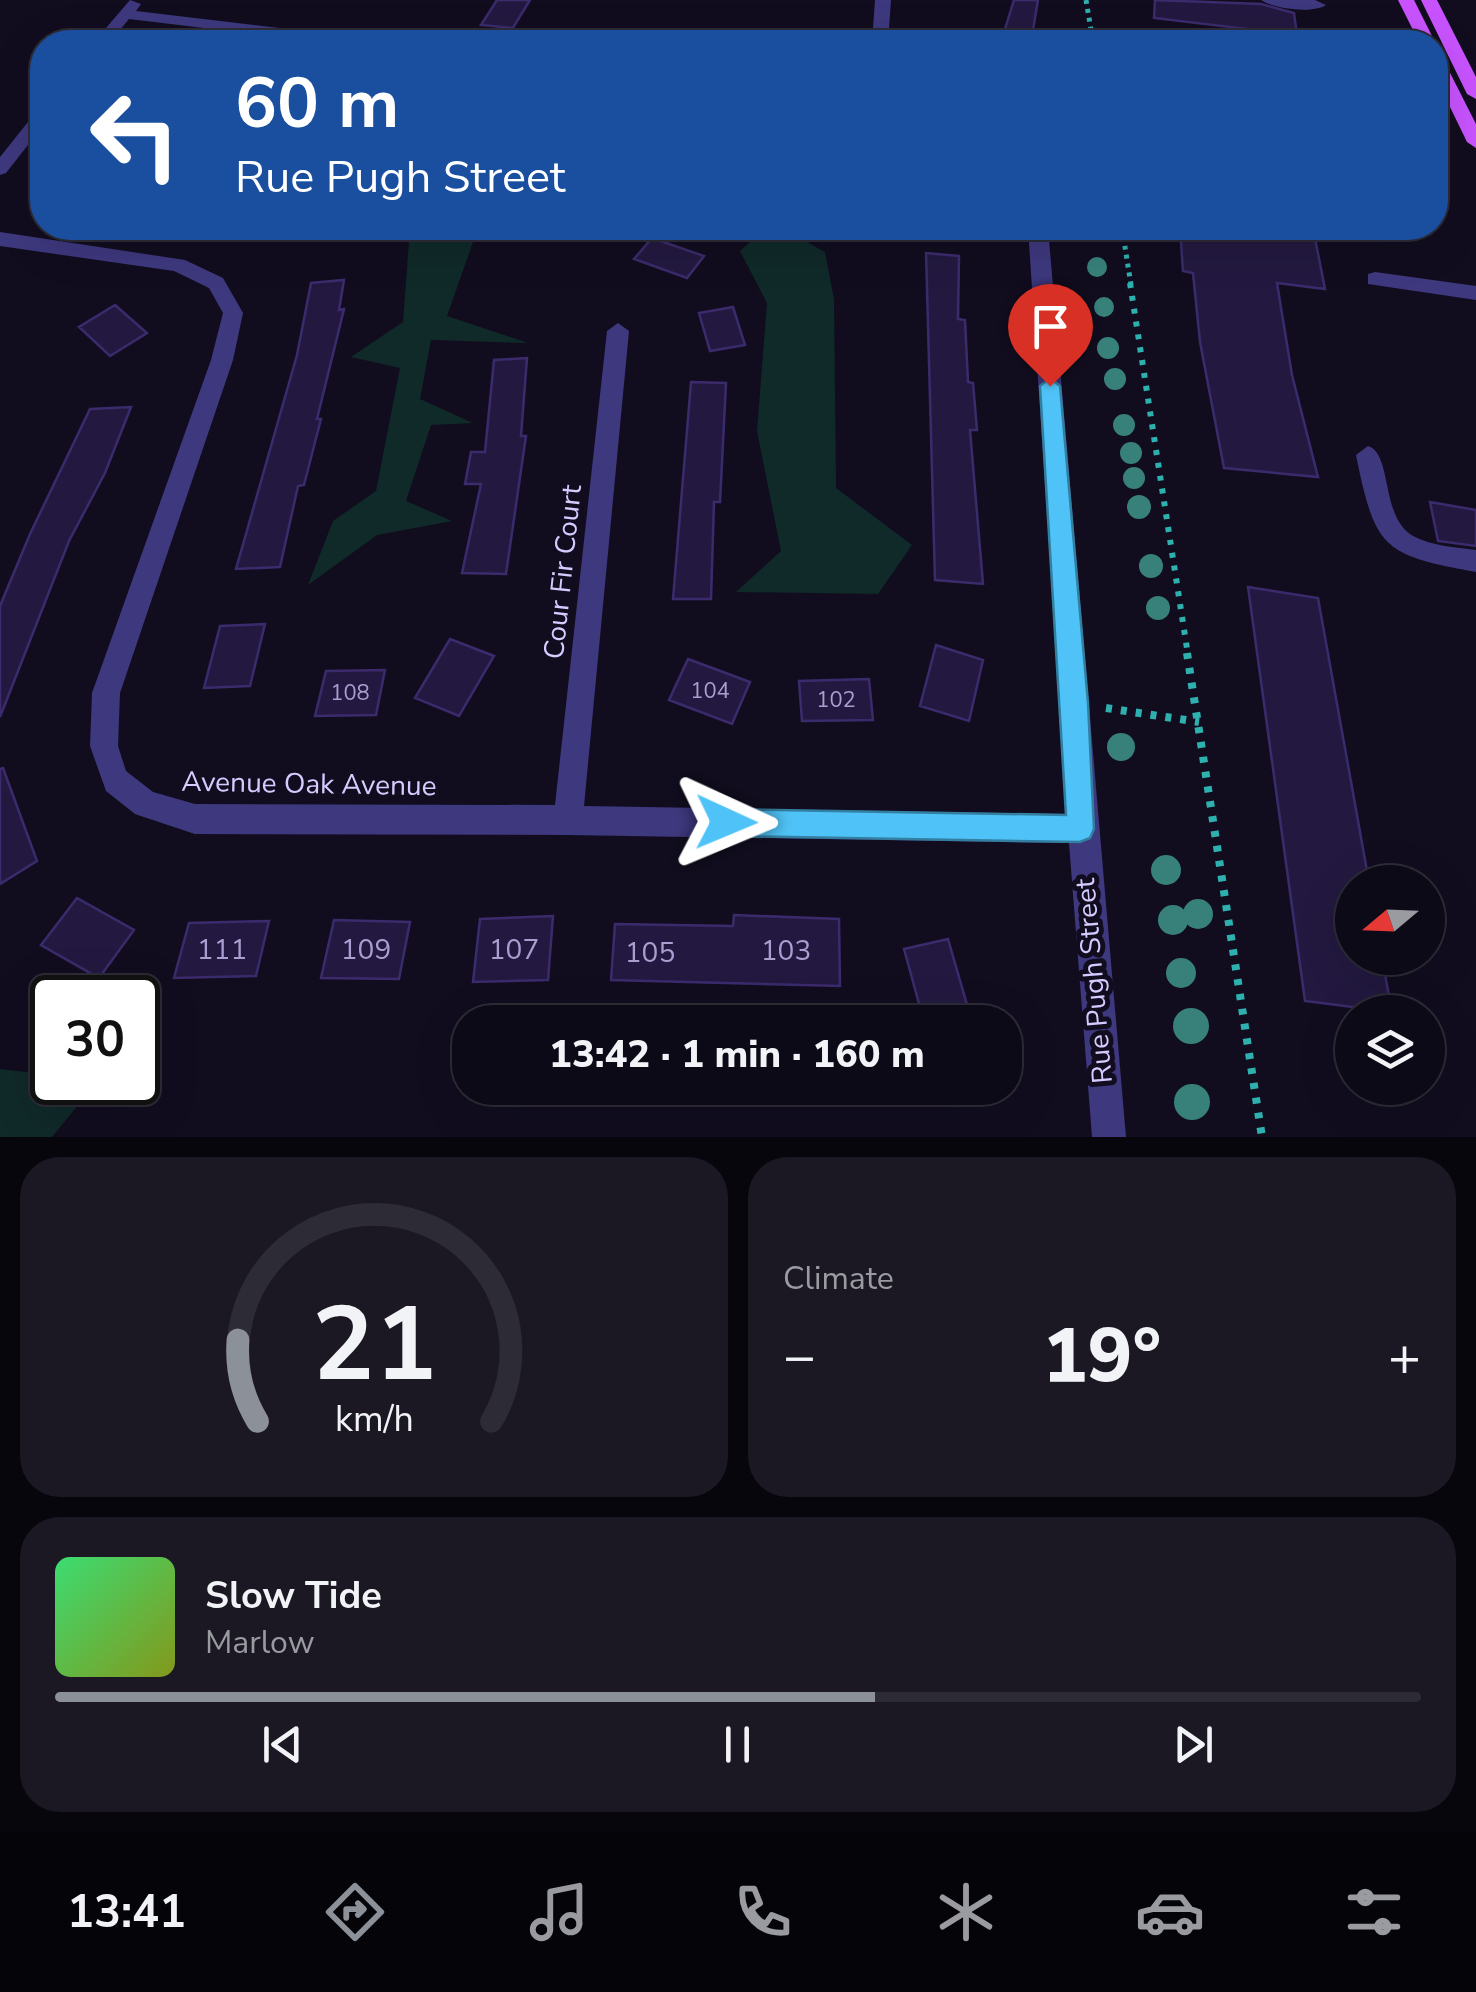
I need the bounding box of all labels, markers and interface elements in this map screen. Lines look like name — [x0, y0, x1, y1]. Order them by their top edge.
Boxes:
text: 60 m — [235, 56, 399, 152]
icon: left — [70, 70, 200, 200]
text: Rue Pugh Street — [235, 147, 566, 208]
pin — [1008, 284, 1093, 387]
icon: arrive — [1023, 299, 1078, 354]
street label: Cour Fir Court — [535, 483, 591, 661]
house number: 104 — [690, 676, 730, 706]
house number: 108 — [330, 678, 370, 708]
house number: 102 — [816, 685, 856, 715]
street label: Avenue Oak Avenue — [181, 763, 437, 805]
position arrow — [674, 770, 778, 874]
north arrow — [1335, 865, 1445, 975]
map controls — [1335, 865, 1445, 1105]
street label: Rue Pugh Street — [1066, 877, 1122, 1085]
house number: 111 — [197, 931, 247, 969]
house number: 109 — [341, 931, 391, 969]
house number: 107 — [489, 931, 539, 969]
house number: 103 — [761, 932, 811, 970]
house number: 105 — [625, 934, 675, 972]
speed limit sign: 30 — [30, 975, 160, 1105]
button: layers — [1335, 995, 1445, 1105]
text: 13:42 · 1 min · 160 m — [549, 1029, 925, 1080]
text: Climate — [783, 1257, 894, 1300]
text: 21 — [312, 1274, 436, 1416]
text: 19° — [1043, 1305, 1161, 1407]
text: − — [783, 1319, 816, 1394]
text: + — [1388, 1319, 1421, 1394]
text: km/h — [335, 1395, 413, 1444]
text: Slow Tide — [205, 1570, 382, 1621]
text: Marlow — [205, 1621, 315, 1664]
icon: previous — [255, 1717, 310, 1772]
icon: pause — [710, 1717, 765, 1772]
icon: next — [1166, 1717, 1221, 1772]
icon: directions — [320, 1877, 390, 1947]
icon: music — [524, 1877, 594, 1947]
icon: phone — [728, 1877, 798, 1947]
icon: climate — [931, 1877, 1001, 1947]
icon: car — [1135, 1877, 1205, 1947]
icon: filters — [1339, 1877, 1409, 1947]
text: 13:41 — [67, 1882, 186, 1943]

